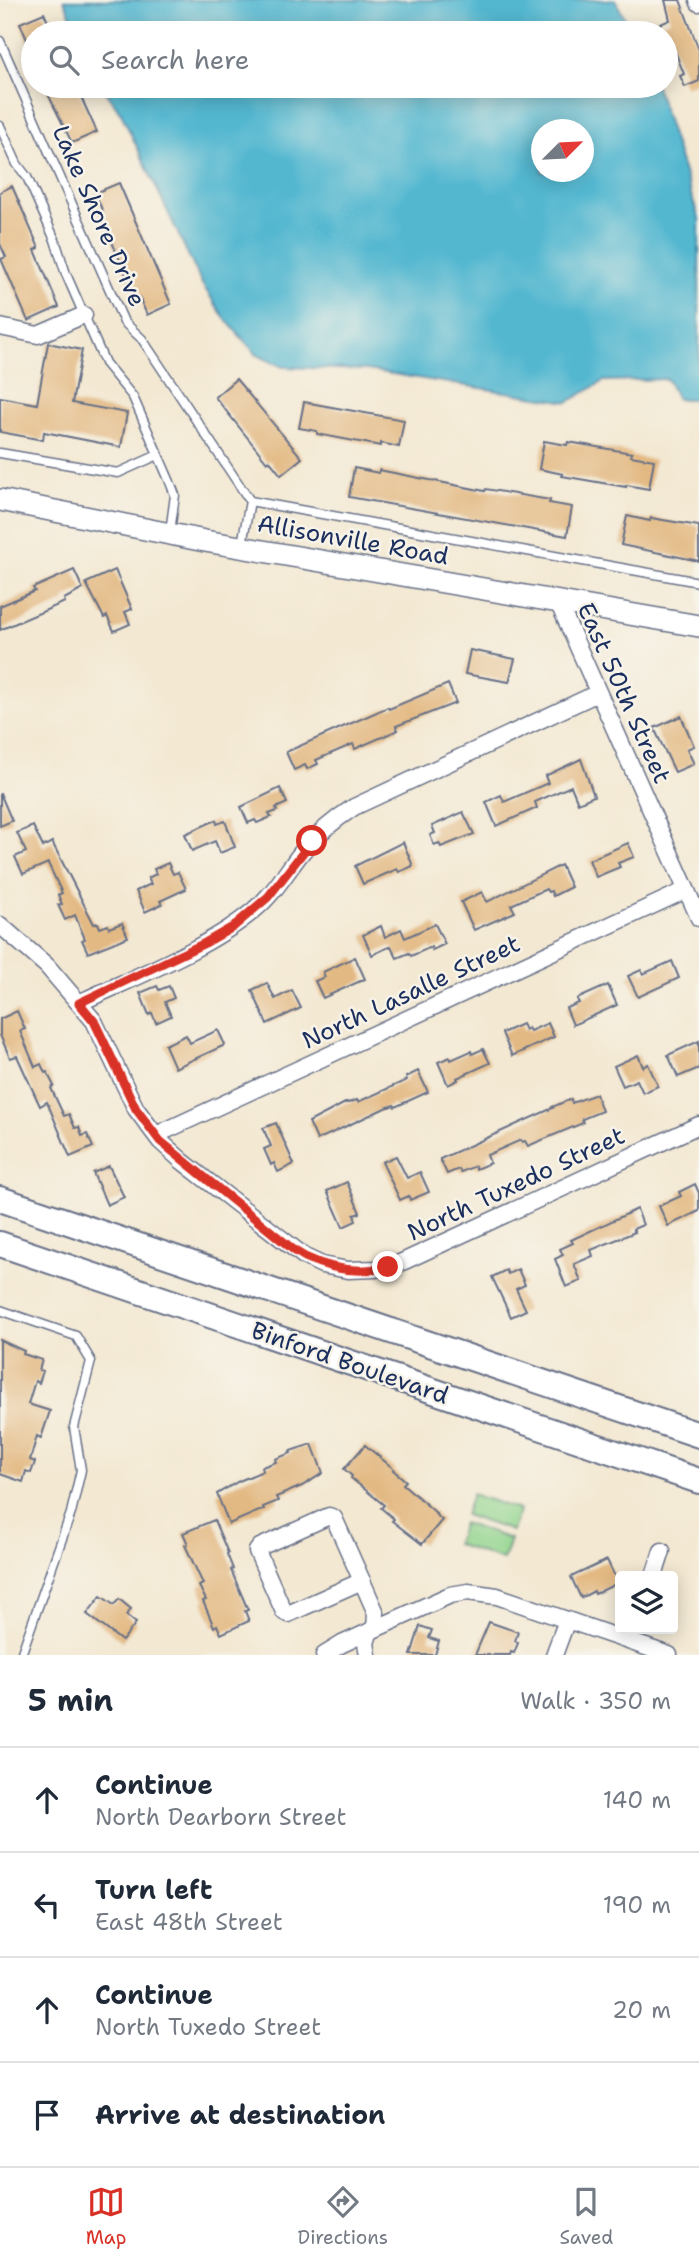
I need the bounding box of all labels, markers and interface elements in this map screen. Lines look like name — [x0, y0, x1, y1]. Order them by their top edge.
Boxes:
search box — [21, 21, 678, 98]
icon: search — [45, 41, 83, 79]
text: Search here — [101, 42, 250, 77]
north arrow — [531, 119, 594, 182]
street label: Lake Shore Drive — [45, 120, 153, 312]
street label: Allisonville Road — [255, 507, 451, 573]
street label: East 50th Street — [570, 598, 678, 788]
route start — [296, 825, 327, 856]
street label: North Lasalle Street — [297, 927, 525, 1057]
street label: North Tuxedo Street — [402, 1120, 630, 1248]
route end — [372, 1251, 403, 1282]
street label: Binford Boulevard — [247, 1314, 453, 1412]
map controls — [615, 1571, 678, 1634]
button: layers — [615, 1571, 678, 1634]
text: 5 min — [28, 1680, 113, 1721]
text: Walk · 350 m — [520, 1686, 671, 1716]
text: Continue — [95, 1767, 213, 1802]
icon: ahead — [28, 1781, 66, 1819]
text: 140 m — [603, 1785, 671, 1815]
text: North Dearborn Street — [95, 1802, 347, 1832]
text: Turn left — [95, 1872, 212, 1907]
icon: left — [28, 1886, 66, 1924]
text: 190 m — [603, 1890, 671, 1920]
text: East 48th Street — [95, 1907, 283, 1937]
text: Continue — [95, 1977, 213, 2012]
icon: ahead — [28, 1991, 66, 2029]
text: 20 m — [612, 1995, 671, 2025]
text: North Tuxedo Street — [95, 2012, 321, 2042]
icon: arrive — [28, 2096, 66, 2134]
text: Arrive at destination — [95, 2097, 385, 2132]
tab: Map — [86, 2183, 126, 2250]
tab: Directions — [298, 2183, 388, 2250]
tab: Saved — [559, 2183, 613, 2250]

